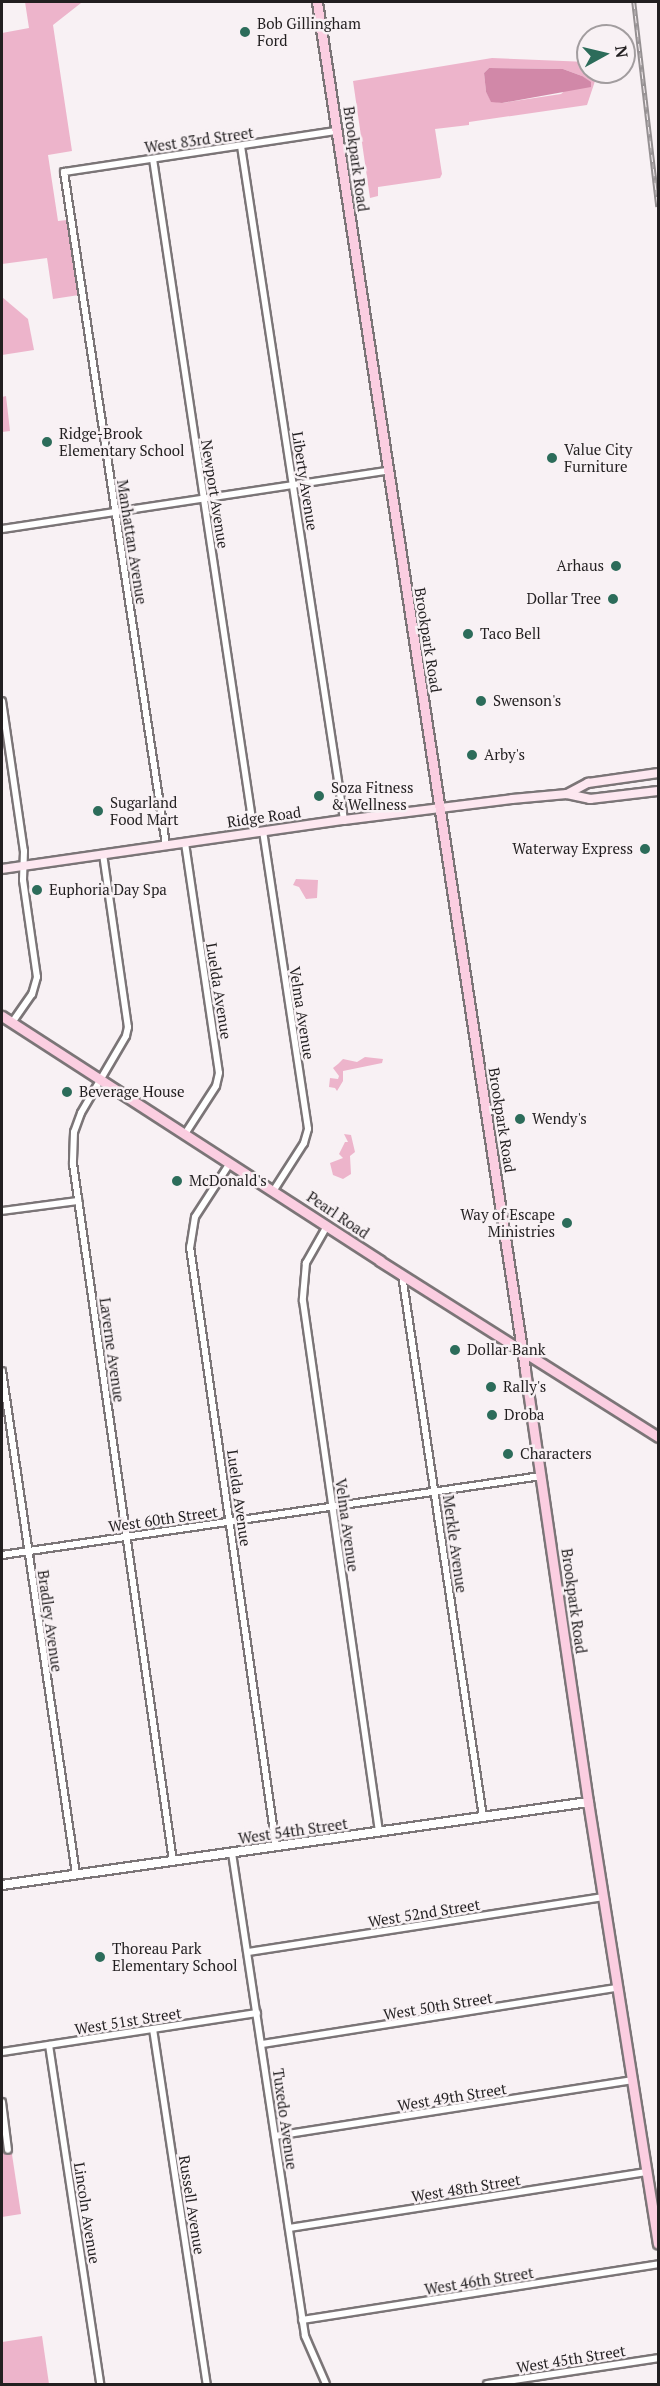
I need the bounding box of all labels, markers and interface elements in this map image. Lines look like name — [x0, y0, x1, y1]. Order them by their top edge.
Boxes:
place label: Bob Gillingham Ford — [257, 14, 361, 49]
north arrow — [576, 24, 636, 84]
marker: Bob Gillingham Ford — [238, 25, 252, 39]
text: N — [610, 44, 634, 59]
street label: Brookpark Road — [340, 105, 372, 213]
street label: West 83rd Street — [143, 123, 255, 157]
place label: Ridge-Brook Elementary School — [59, 424, 185, 459]
street label: Liberty Avenue — [288, 430, 322, 532]
marker: Ridge-Brook Elementary School — [40, 435, 54, 449]
street label: Newport Avenue — [197, 438, 233, 550]
place label: Value City Furniture — [564, 440, 632, 475]
marker: Value City Furniture — [545, 451, 559, 465]
street label: Manhattan Avenue — [113, 478, 151, 606]
place label: Arhaus — [557, 557, 604, 575]
marker: Arhaus — [609, 559, 623, 573]
street label: Brookpark Road — [411, 586, 445, 694]
place label: Dollar Tree — [526, 590, 601, 608]
marker: Dollar Tree — [606, 592, 620, 606]
place label: Taco Bell — [480, 625, 541, 643]
marker: Taco Bell — [461, 627, 475, 641]
place label: Swenson's — [493, 692, 561, 710]
marker: Swenson's — [474, 694, 488, 708]
place label: Arby's — [484, 746, 525, 764]
marker: Arby's — [465, 748, 479, 762]
place label: Soza Fitness & Wellness — [331, 778, 413, 813]
marker: Soza Fitness & Wellness — [312, 789, 326, 803]
place label: Sugarland Food Mart — [110, 793, 179, 828]
street label: Ridge Road — [226, 803, 302, 831]
marker: Sugarland Food Mart — [91, 804, 105, 818]
place label: Waterway Express — [512, 840, 633, 858]
marker: Waterway Express — [638, 842, 652, 856]
place label: Euphoria Day Spa — [49, 881, 167, 899]
marker: Euphoria Day Spa — [30, 883, 44, 897]
street label: Luelda Avenue — [202, 941, 236, 1041]
street label: Velma Avenue — [286, 965, 318, 1061]
street label: Brookpark Road — [485, 1066, 519, 1174]
place label: Beverage House — [79, 1083, 185, 1101]
marker: Beverage House — [60, 1085, 74, 1099]
place label: Wendy's — [532, 1110, 587, 1128]
marker: Wendy's — [513, 1112, 527, 1126]
place label: McDonald's — [189, 1172, 267, 1190]
marker: McDonald's — [170, 1174, 184, 1188]
street label: Pearl Road — [304, 1188, 372, 1242]
place label: Way of Escape Ministries — [460, 1205, 555, 1240]
marker: Way of Escape Ministries — [560, 1216, 574, 1230]
street label: Laverne Avenue — [96, 1296, 128, 1404]
place label: Dollar Bank — [467, 1341, 545, 1359]
marker: Dollar Bank — [448, 1343, 462, 1357]
place label: Rally's — [503, 1378, 546, 1396]
marker: Rally's — [484, 1380, 498, 1394]
place label: Droba — [504, 1406, 544, 1424]
marker: Droba — [485, 1408, 499, 1422]
place label: Characters — [520, 1445, 592, 1463]
marker: Characters — [501, 1447, 515, 1461]
street label: Luelda Avenue — [223, 1448, 255, 1548]
street label: Velma Avenue — [332, 1477, 362, 1573]
street label: Merkle Avenue — [439, 1494, 471, 1594]
street label: West 60th Street — [107, 1502, 219, 1536]
street label: Brookpark Road — [558, 1547, 590, 1655]
street label: Bradley Avenue — [34, 1569, 66, 1673]
street label: West 54th Street — [237, 1814, 349, 1848]
street label: West 52nd Street — [367, 1895, 481, 1931]
place label: Thoreau Park Elementary School — [112, 1939, 238, 1974]
marker: Thoreau Park Elementary School — [93, 1950, 107, 1964]
street label: West 50th Street — [382, 1988, 494, 2024]
street label: West 51st Street — [73, 2004, 183, 2038]
street label: Tuxedo Avenue — [269, 2067, 301, 2171]
street label: West 49th Street — [396, 2079, 508, 2115]
street label: Russell Avenue — [175, 2154, 209, 2256]
street label: Lincoln Avenue — [70, 2161, 104, 2265]
street label: West 48th Street — [410, 2170, 522, 2206]
street label: West 46th Street — [423, 2263, 535, 2299]
street label: West 45th Street — [515, 2341, 627, 2377]

